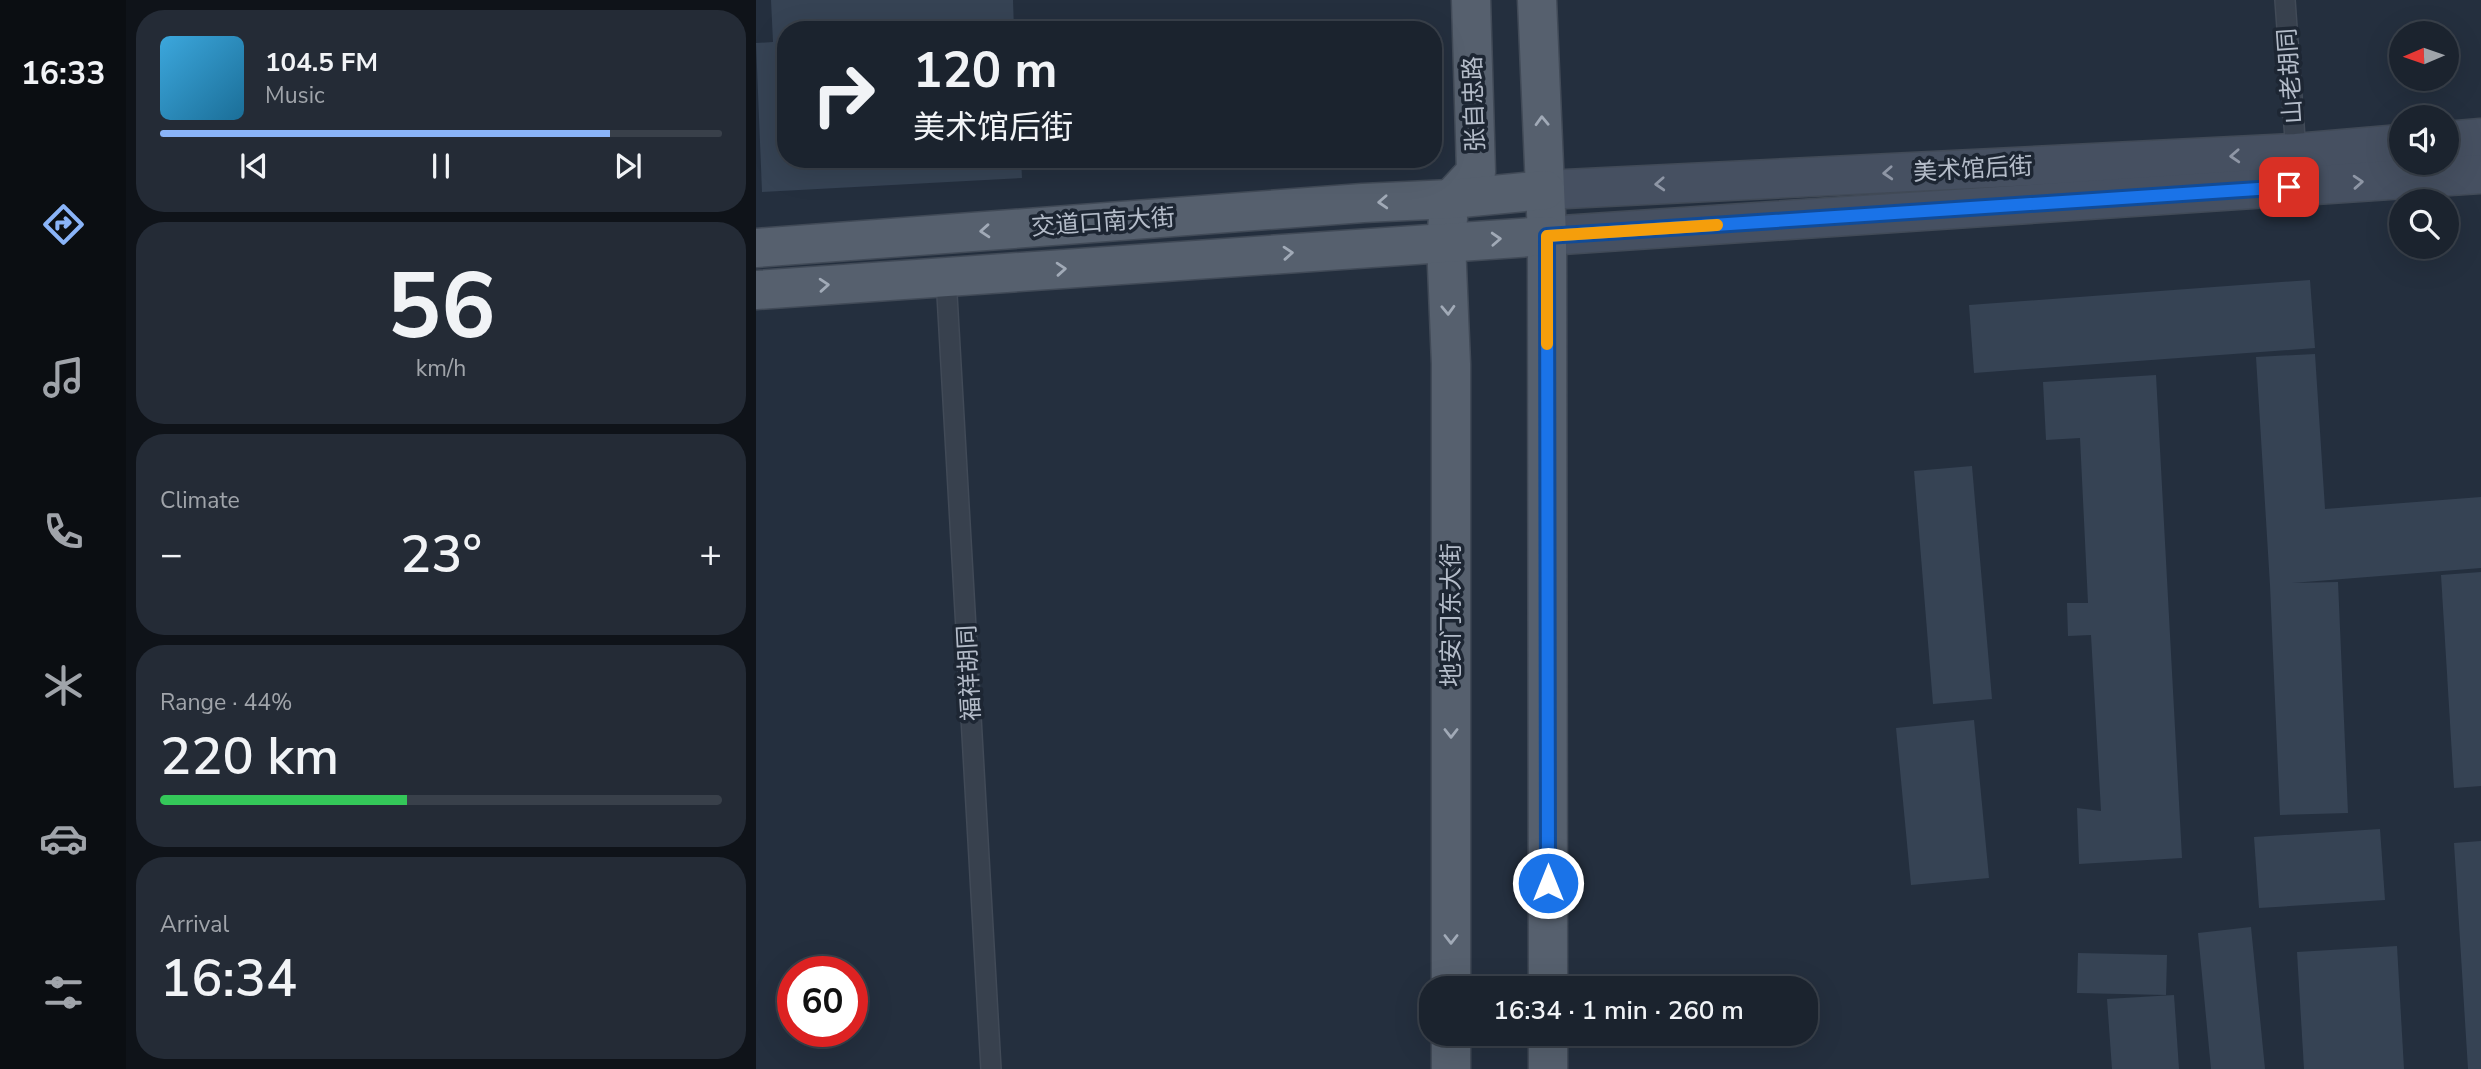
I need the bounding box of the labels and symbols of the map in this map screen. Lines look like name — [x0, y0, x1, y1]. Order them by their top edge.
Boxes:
north arrow — [2389, 21, 2459, 91]
street label: 山老胡同 — [2271, 27, 2309, 125]
street label: 张自忠路 — [1456, 55, 1492, 153]
one-way arrow — [1534, 116, 1549, 127]
one-way arrow — [2229, 148, 2240, 163]
street label: 美术馆后街 — [1912, 150, 2034, 188]
pin — [2259, 157, 2319, 217]
one-way arrow — [1882, 165, 1893, 180]
one-way arrow — [2352, 175, 2363, 190]
one-way arrow — [1655, 176, 1666, 191]
one-way arrow — [1377, 194, 1388, 209]
street label: 交道口南大街 — [1030, 201, 1176, 243]
one-way arrow — [979, 223, 990, 238]
one-way arrow — [1491, 231, 1502, 246]
one-way arrow — [1283, 246, 1294, 261]
one-way arrow — [1056, 262, 1067, 277]
one-way arrow — [819, 278, 830, 293]
one-way arrow — [1441, 305, 1456, 316]
street label: 地安门东大街 — [1435, 543, 1467, 687]
street label: 福祥胡同 — [951, 624, 987, 722]
one-way arrow — [1443, 729, 1459, 739]
position arrow — [1511, 846, 1585, 920]
one-way arrow — [1443, 935, 1459, 945]
speed limit sign: 60 — [777, 956, 868, 1047]

